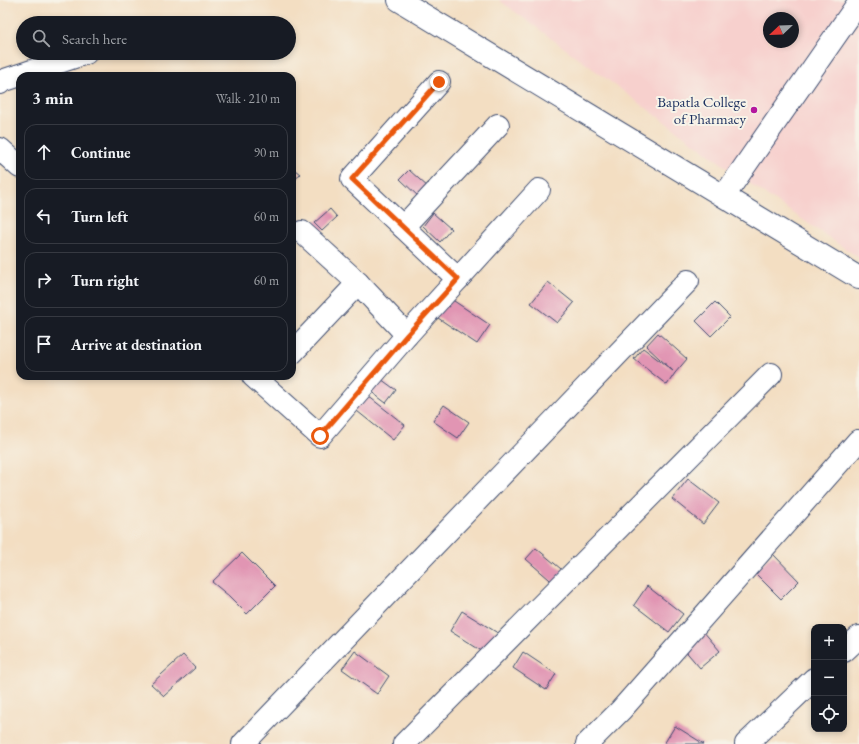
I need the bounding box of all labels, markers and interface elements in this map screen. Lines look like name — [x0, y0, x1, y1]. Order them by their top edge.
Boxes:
north arrow — [763, 12, 799, 48]
search box — [16, 16, 296, 60]
icon: search — [30, 27, 52, 49]
text: Search here — [62, 29, 127, 48]
route end — [430, 73, 448, 91]
text: 3 min — [32, 87, 73, 109]
text: Walk · 210 m — [216, 90, 280, 107]
place label: Bapatla College of Pharmacy — [657, 92, 746, 128]
marker: Bapatla College of Pharmacy — [749, 105, 759, 115]
icon: ahead — [33, 141, 55, 163]
text: Continue — [71, 143, 131, 162]
text: 90 m — [254, 144, 279, 161]
icon: left — [33, 205, 55, 227]
text: Turn left — [71, 207, 128, 226]
text: 60 m — [254, 208, 279, 225]
icon: right — [33, 269, 55, 291]
text: Turn right — [71, 271, 139, 290]
text: 60 m — [254, 272, 279, 289]
icon: arrive — [33, 333, 55, 355]
text: Arrive at destination — [71, 335, 202, 354]
route start — [311, 427, 329, 445]
map controls — [811, 624, 847, 732]
button: + — [811, 624, 847, 660]
button: − — [811, 660, 847, 696]
button: locate — [811, 696, 847, 732]

